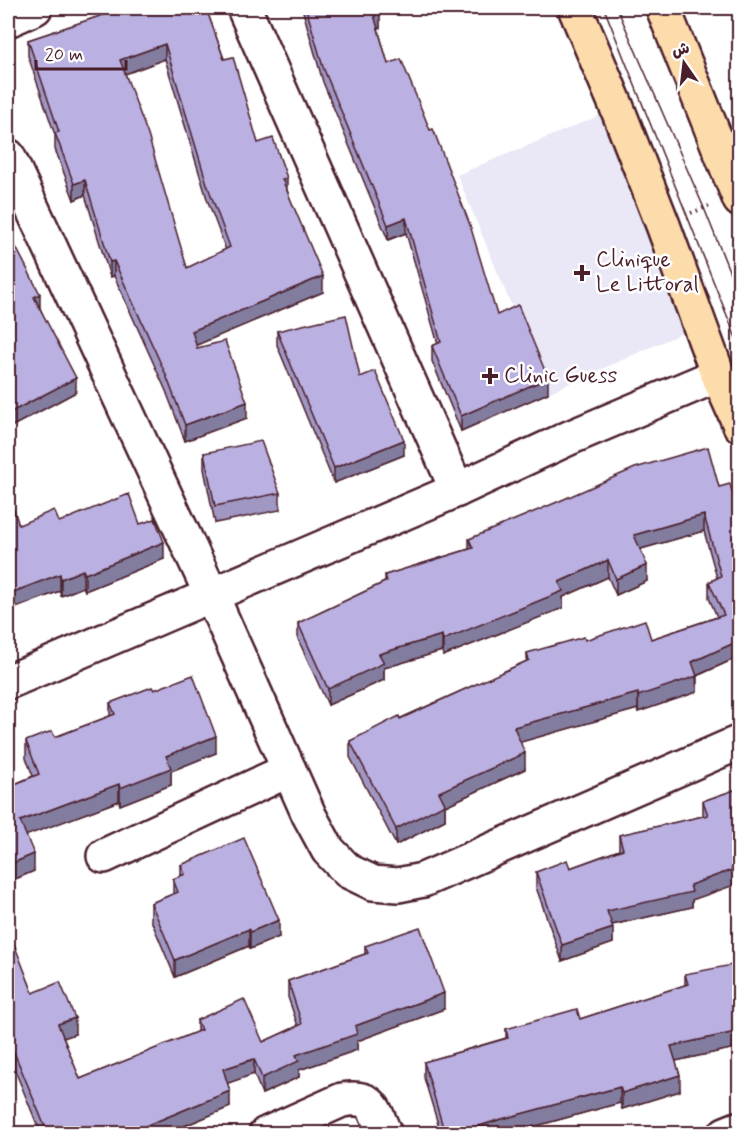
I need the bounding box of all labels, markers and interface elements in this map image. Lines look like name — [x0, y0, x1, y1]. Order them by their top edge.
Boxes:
scale bar — [36, 33, 126, 71]
north arrow — [654, 33, 714, 93]
text: ش — [670, 38, 692, 62]
text: 20 m — [45, 43, 83, 67]
place label: Clinique Le Littoral — [596, 246, 699, 299]
marker: Clinique Le Littoral — [573, 264, 591, 282]
place label: Clinic Guess — [504, 362, 617, 390]
marker: Clinic Guess — [481, 367, 499, 385]

